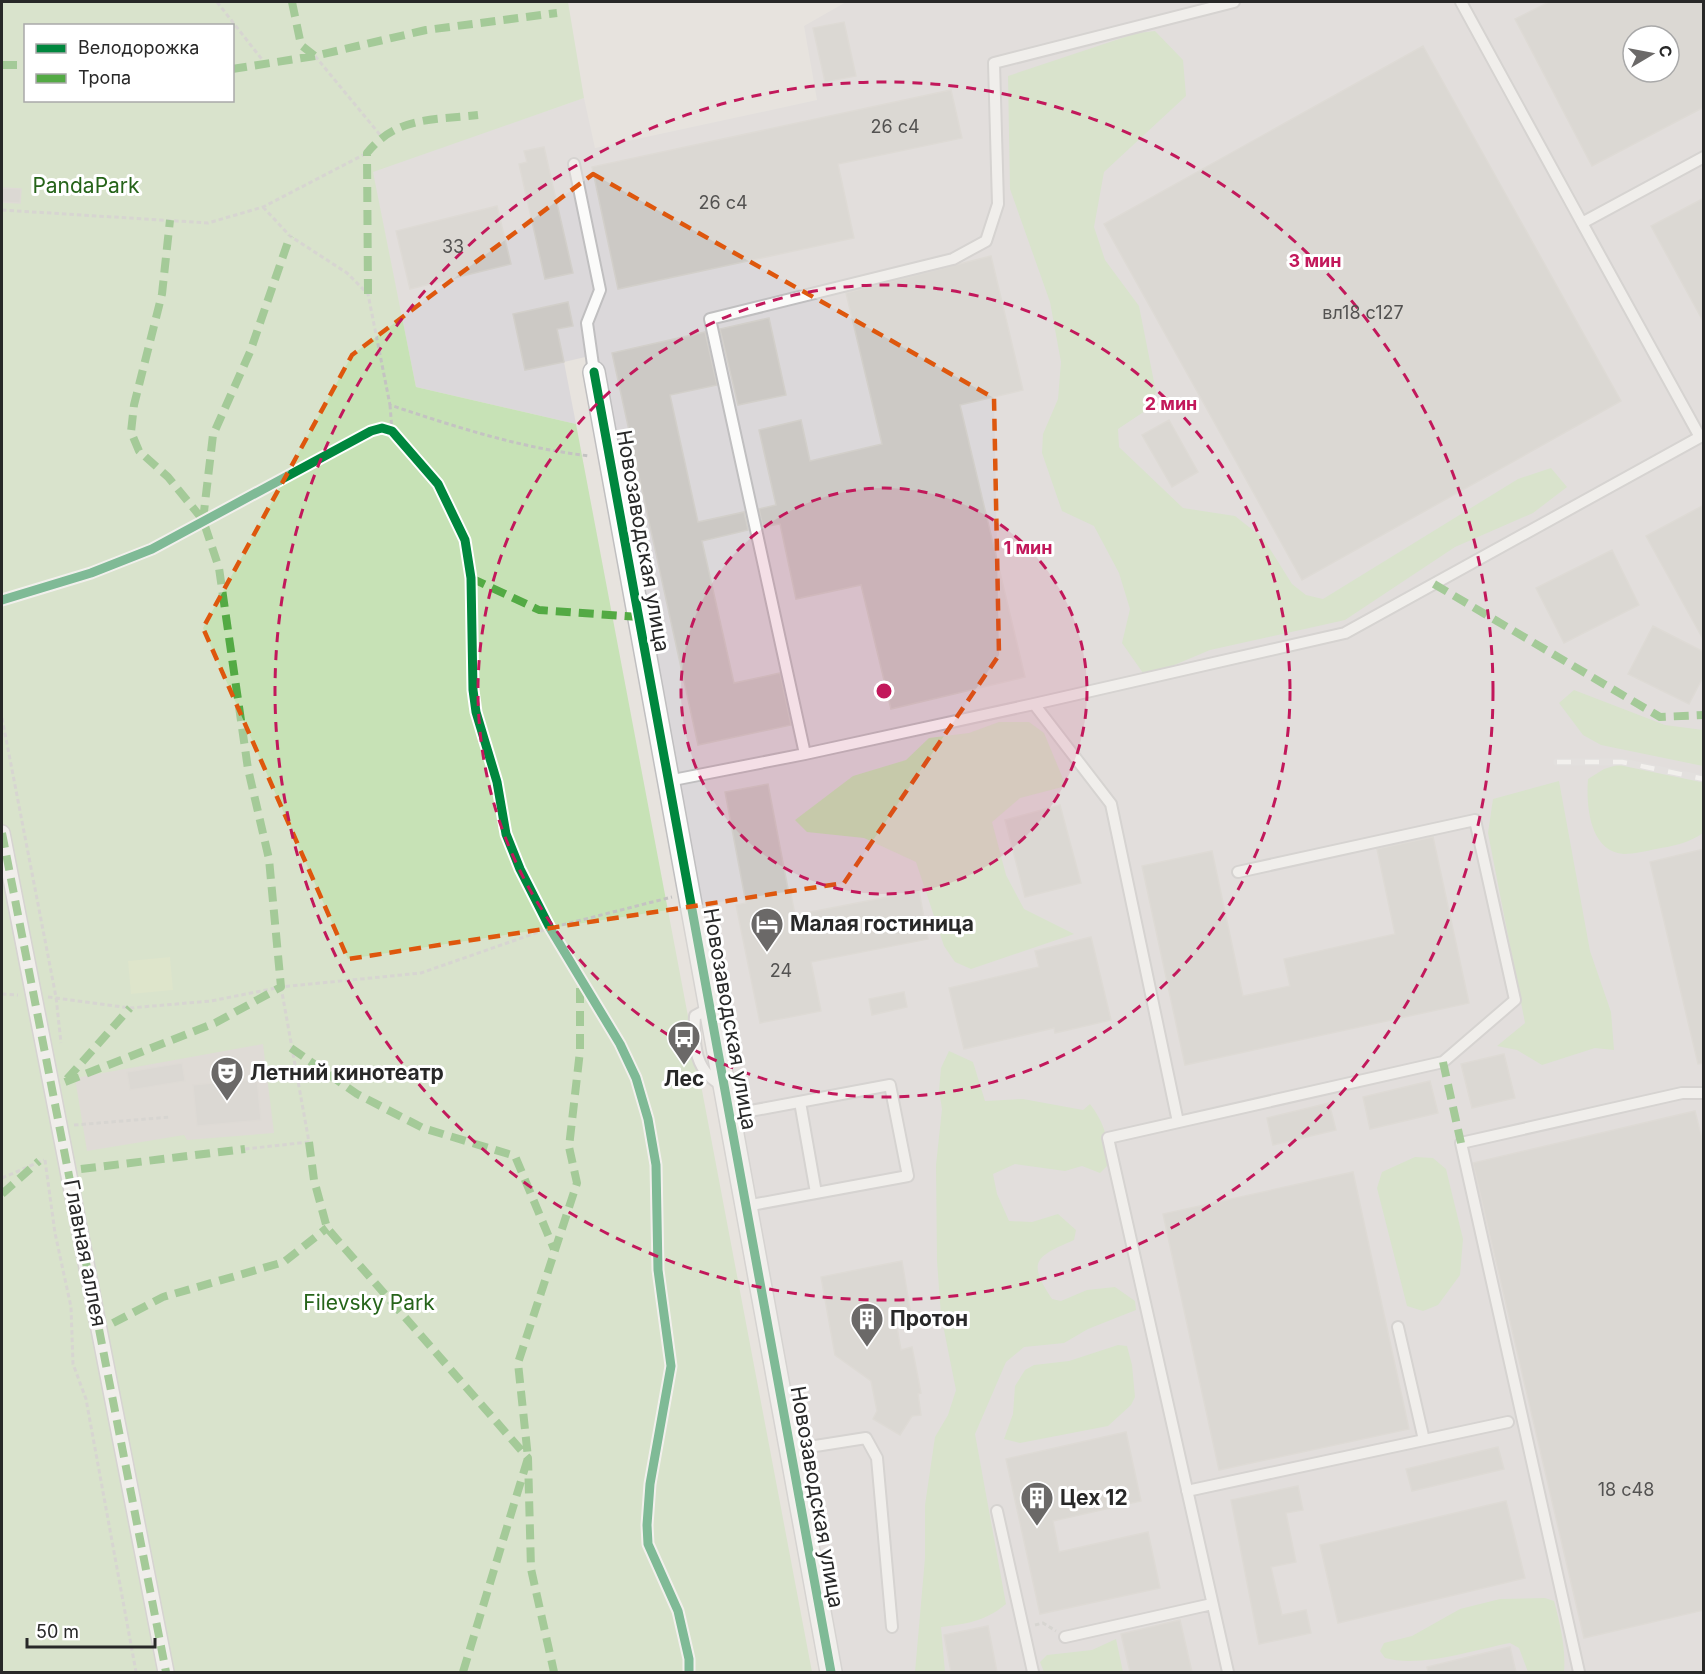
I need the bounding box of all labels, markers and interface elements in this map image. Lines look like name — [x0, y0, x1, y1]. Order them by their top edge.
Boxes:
legend — [24, 24, 234, 102]
north arrow — [1621, 24, 1681, 84]
text: Велодорожка — [78, 37, 199, 58]
text: С — [1655, 44, 1677, 59]
text: Тропа — [78, 67, 131, 88]
house number: 26 с4 — [870, 116, 920, 137]
park label: PandaPark — [32, 173, 140, 198]
house number: 26 с4 — [698, 192, 748, 213]
house number: 33 — [442, 236, 464, 257]
text: 3 мин — [1289, 250, 1341, 271]
house number: вл18 с127 — [1322, 302, 1404, 323]
text: 2 мин — [1145, 393, 1197, 414]
street label: Новозаводская улица — [612, 428, 675, 654]
text: 1 мин — [1003, 537, 1053, 558]
centre of rings — [874, 681, 894, 701]
street label: Новозаводская улица — [699, 906, 762, 1132]
hotel icon: Малая гостиница — [749, 906, 785, 953]
place label: Малая гостиница — [790, 911, 974, 936]
house number: 24 — [770, 960, 792, 981]
bus stop icon: Лес — [666, 1019, 702, 1066]
theatre icon: Летний кинотеатр — [209, 1055, 245, 1102]
place label: Летний кинотеатр — [250, 1060, 444, 1085]
place label: Лес — [664, 1066, 704, 1091]
street label: Главная аллея — [59, 1177, 112, 1329]
park label: Filevsky Park — [303, 1290, 435, 1315]
building icon: Протон — [849, 1301, 885, 1348]
place label: Протон — [890, 1306, 968, 1331]
street label: Новозаводская улица — [786, 1384, 849, 1610]
house number: 18 с48 — [1598, 1479, 1654, 1500]
building icon: Цех 12 — [1019, 1480, 1055, 1527]
place label: Цех 12 — [1060, 1485, 1128, 1510]
scale bar — [27, 1611, 154, 1649]
text: 50 m — [36, 1621, 79, 1642]

